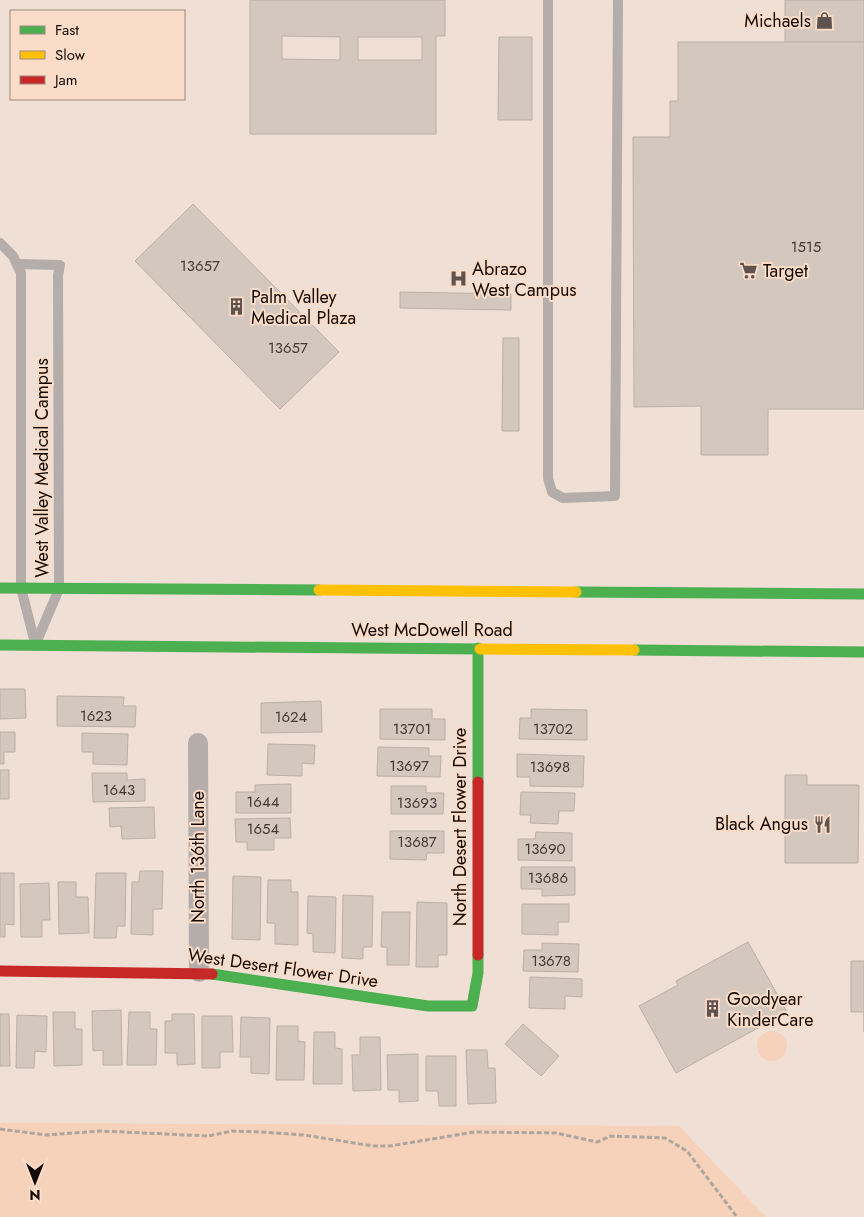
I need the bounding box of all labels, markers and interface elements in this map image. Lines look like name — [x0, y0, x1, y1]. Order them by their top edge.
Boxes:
place label: Michaels — [744, 8, 811, 34]
legend — [10, 10, 185, 100]
shop icon: Michaels — [815, 11, 835, 31]
text: Fast — [55, 19, 79, 41]
text: Slow — [55, 44, 86, 66]
text: Jam — [53, 69, 78, 91]
house number: 1515 — [791, 236, 821, 258]
house number: 13657 — [180, 255, 220, 277]
place label: Abrazo West Campus — [472, 256, 577, 303]
place label: Target — [763, 258, 809, 284]
supermarket icon: Target — [739, 261, 759, 281]
hospital icon: Abrazo West Campus — [448, 269, 468, 289]
place label: Palm Valley Medical Plaza — [251, 284, 356, 331]
building icon: Palm Valley Medical Plaza — [227, 297, 247, 317]
house number: 13657 — [268, 337, 308, 359]
street label: West Valley Medical Campus — [29, 358, 55, 578]
street label: West McDowell Road — [351, 617, 513, 643]
house number: 1623 — [80, 705, 112, 727]
house number: 1624 — [275, 706, 308, 728]
house number: 13701 — [393, 718, 431, 740]
house number: 13702 — [533, 718, 573, 740]
street label: North Desert Flower Drive — [447, 728, 473, 926]
house number: 13697 — [389, 755, 429, 777]
house number: 13698 — [530, 756, 570, 778]
house number: 1643 — [103, 779, 135, 801]
street label: North 136th Lane — [185, 791, 211, 923]
house number: 1644 — [247, 791, 280, 813]
house number: 13693 — [397, 792, 437, 814]
place label: Black Angus — [715, 811, 808, 837]
restaurant icon: Black Angus — [812, 814, 832, 834]
house number: 1654 — [247, 818, 280, 840]
house number: 13687 — [397, 831, 437, 853]
house number: 13690 — [524, 838, 566, 860]
house number: 13686 — [528, 867, 568, 889]
street label: West Desert Flower Drive — [186, 942, 380, 994]
house number: 13678 — [531, 950, 571, 972]
place label: Goodyear KinderCare — [727, 986, 813, 1033]
building icon: Goodyear KinderCare — [703, 999, 723, 1019]
north arrow — [10, 1157, 60, 1207]
text: N — [29, 1185, 41, 1205]

